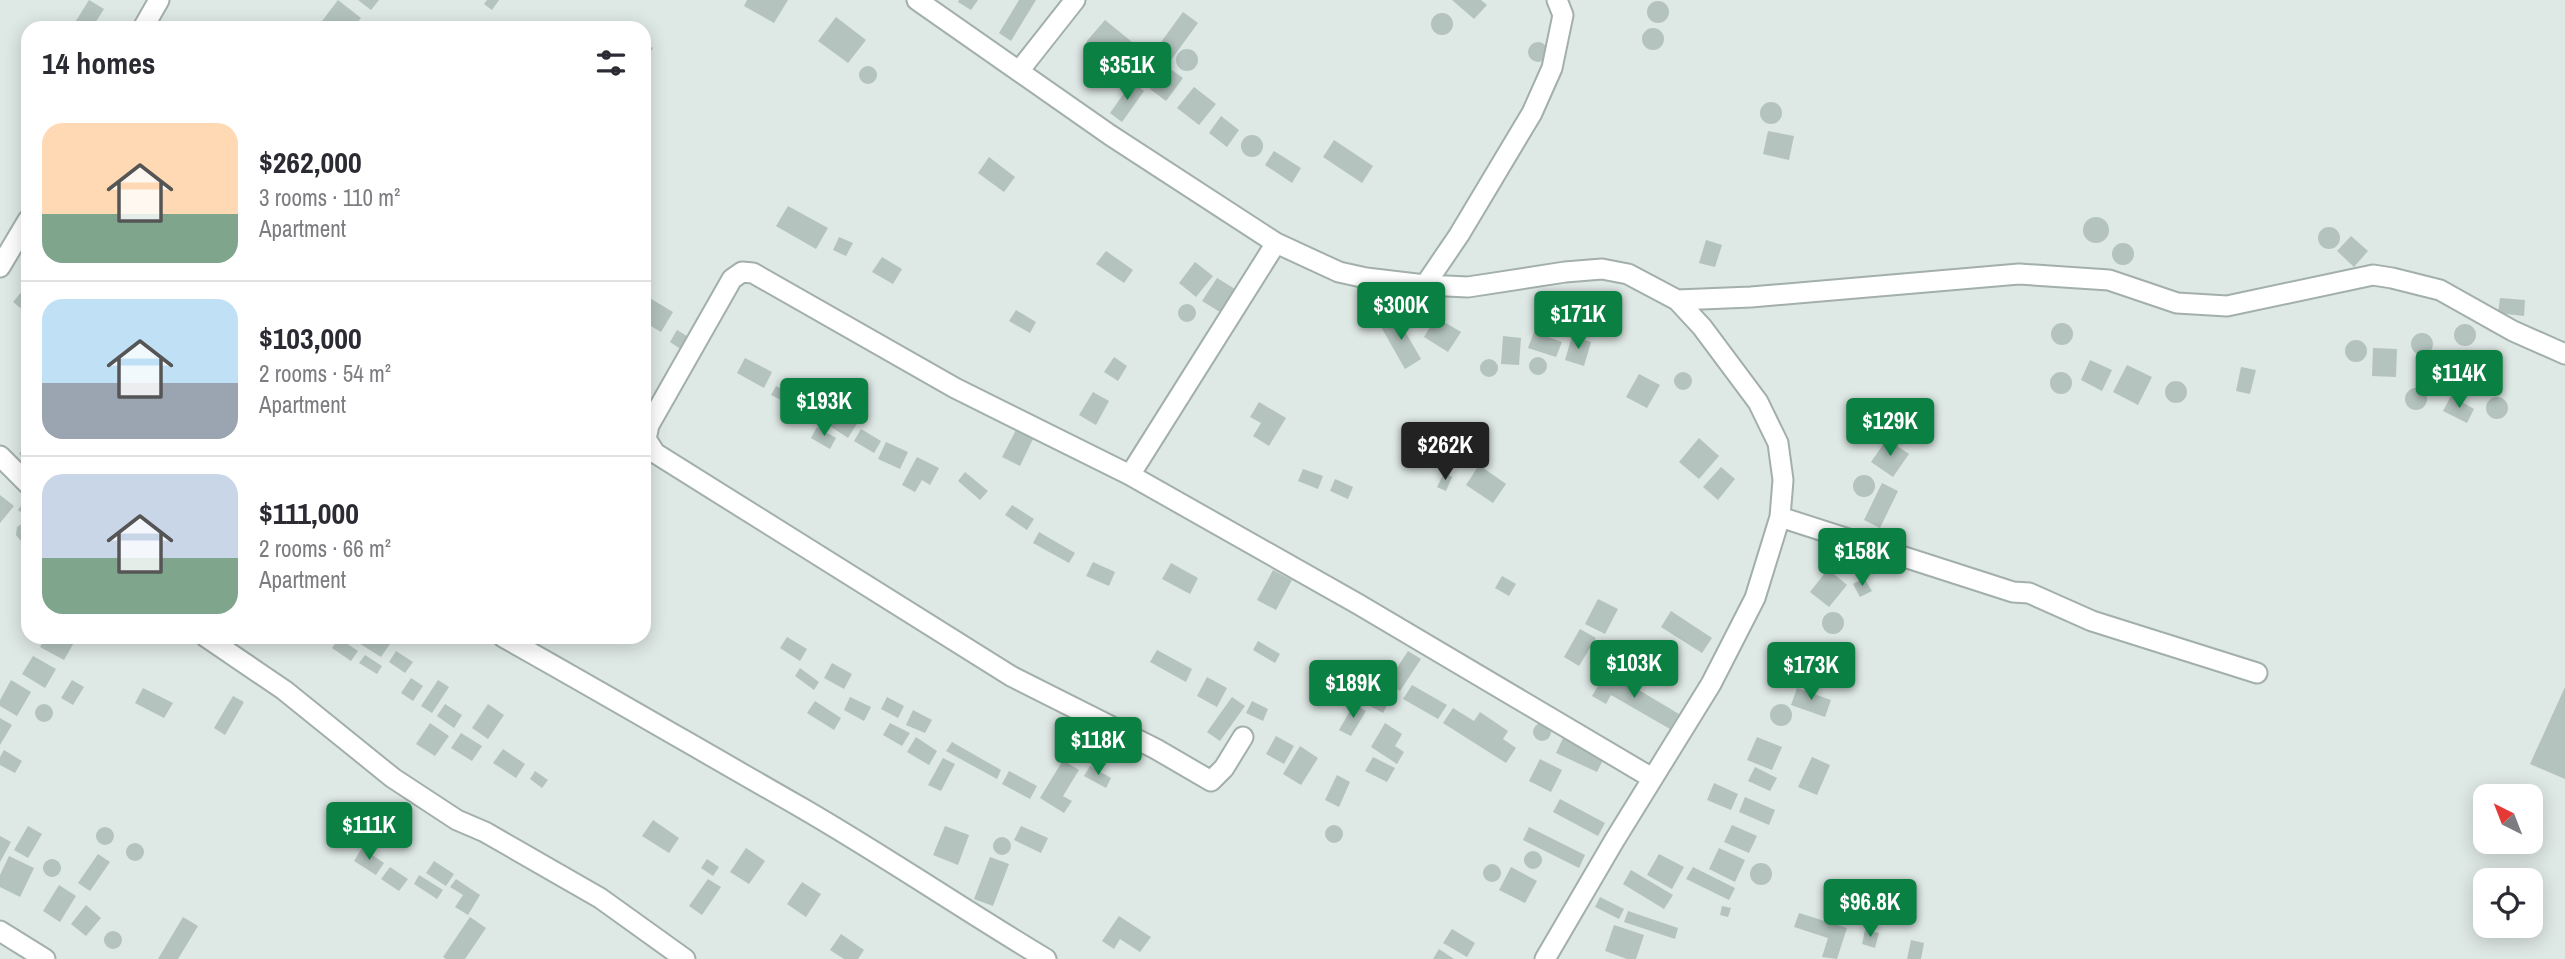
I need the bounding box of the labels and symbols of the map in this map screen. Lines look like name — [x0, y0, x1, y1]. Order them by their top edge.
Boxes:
pin: $351K — [1078, 42, 1176, 102]
pin: $300K — [1352, 282, 1450, 342]
pin: $171K — [1529, 292, 1627, 351]
pin: $114K — [2410, 350, 2508, 410]
pin: $193K — [775, 378, 873, 438]
pin: $129K — [1841, 398, 1939, 458]
pin: $262K — [1396, 422, 1494, 482]
pin: $158K — [1813, 528, 1911, 588]
pin: $103K — [1585, 640, 1683, 700]
pin: $173K — [1762, 642, 1860, 702]
pin: $189K — [1304, 660, 1402, 720]
pin: $118K — [1049, 718, 1147, 777]
north arrow — [2473, 784, 2543, 854]
pin: $111K — [320, 802, 418, 862]
pin: $96.8K — [1813, 880, 1927, 939]

